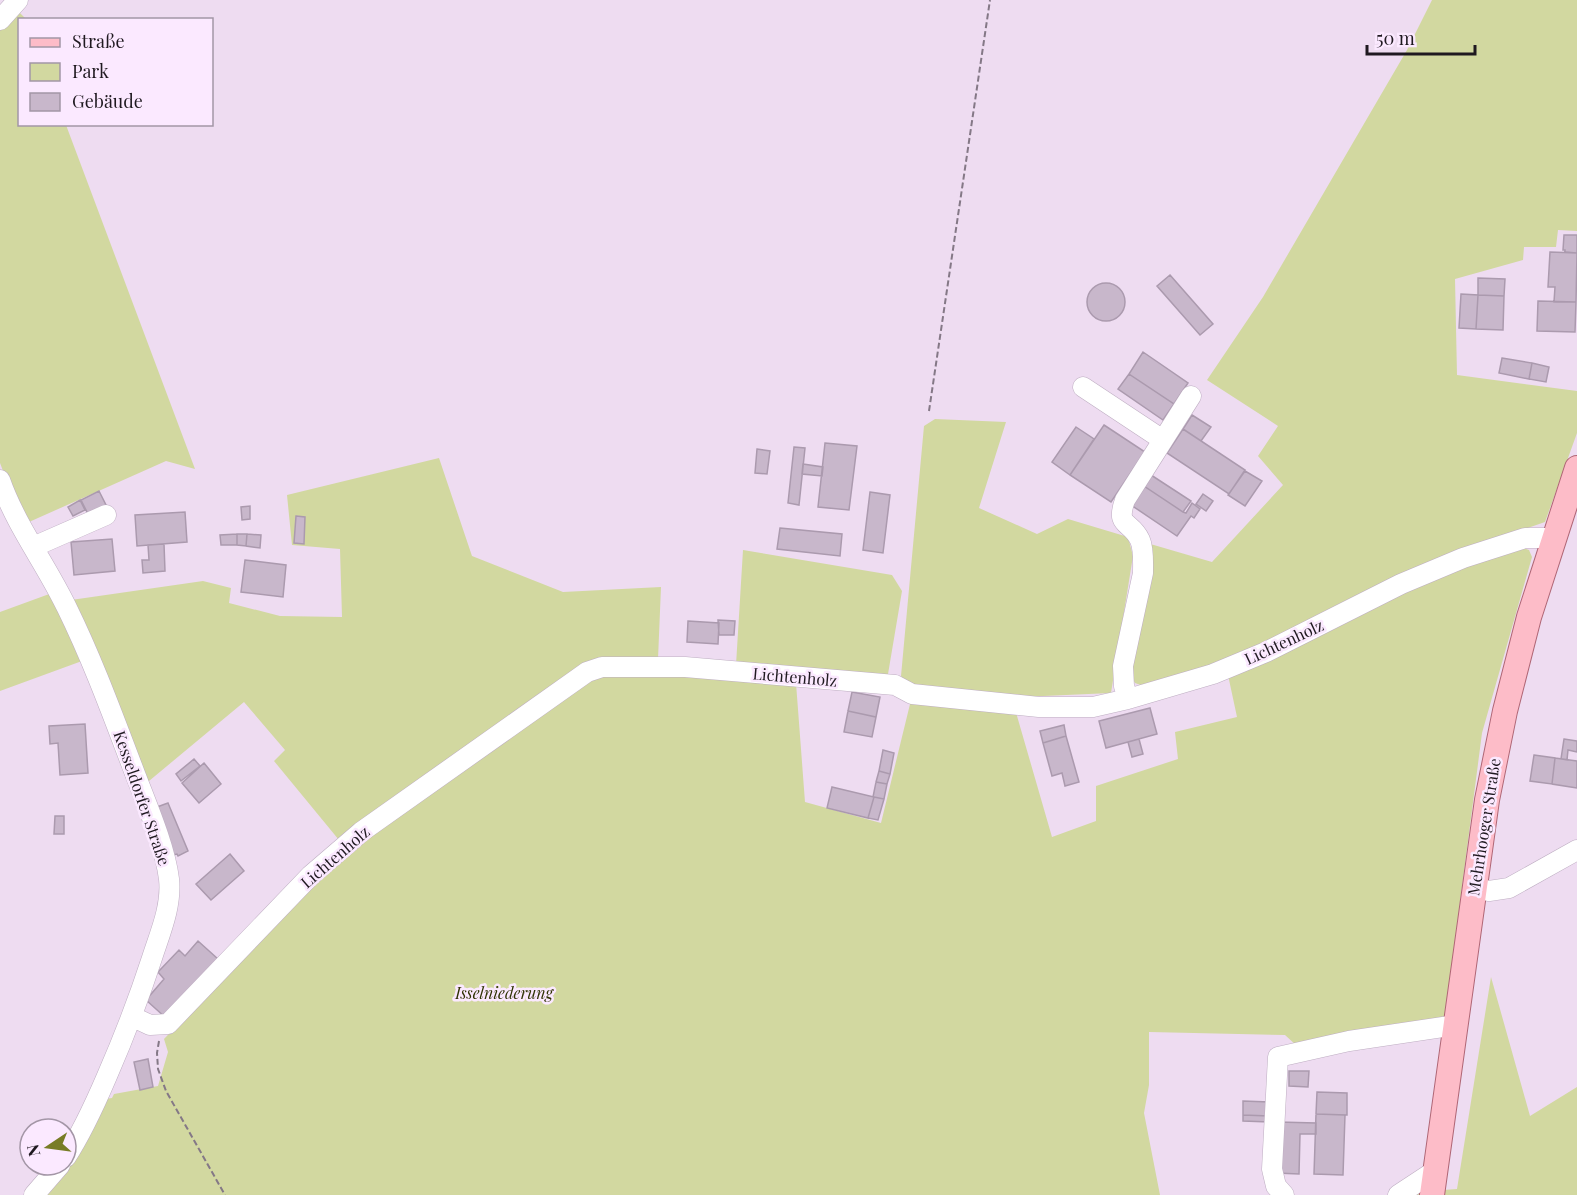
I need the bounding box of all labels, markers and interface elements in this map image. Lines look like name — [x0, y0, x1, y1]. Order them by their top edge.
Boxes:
legend — [18, 18, 213, 126]
scale bar — [1367, 18, 1475, 56]
text: 50 m — [1376, 26, 1415, 50]
text: Straße — [72, 29, 125, 53]
text: Park — [72, 59, 109, 83]
text: Gebäude — [72, 89, 143, 113]
street label: Lichtenholz — [1241, 614, 1327, 669]
street label: Lichtenholz — [752, 662, 839, 691]
street label: Kesseldorfer Straße — [110, 728, 175, 868]
street label: Mehrhooger Straße — [1462, 757, 1505, 897]
street label: Lichtenholz — [296, 821, 374, 892]
park label: Isselniederung — [454, 982, 555, 1003]
north arrow — [18, 1117, 78, 1177]
text: N — [21, 1142, 44, 1158]

